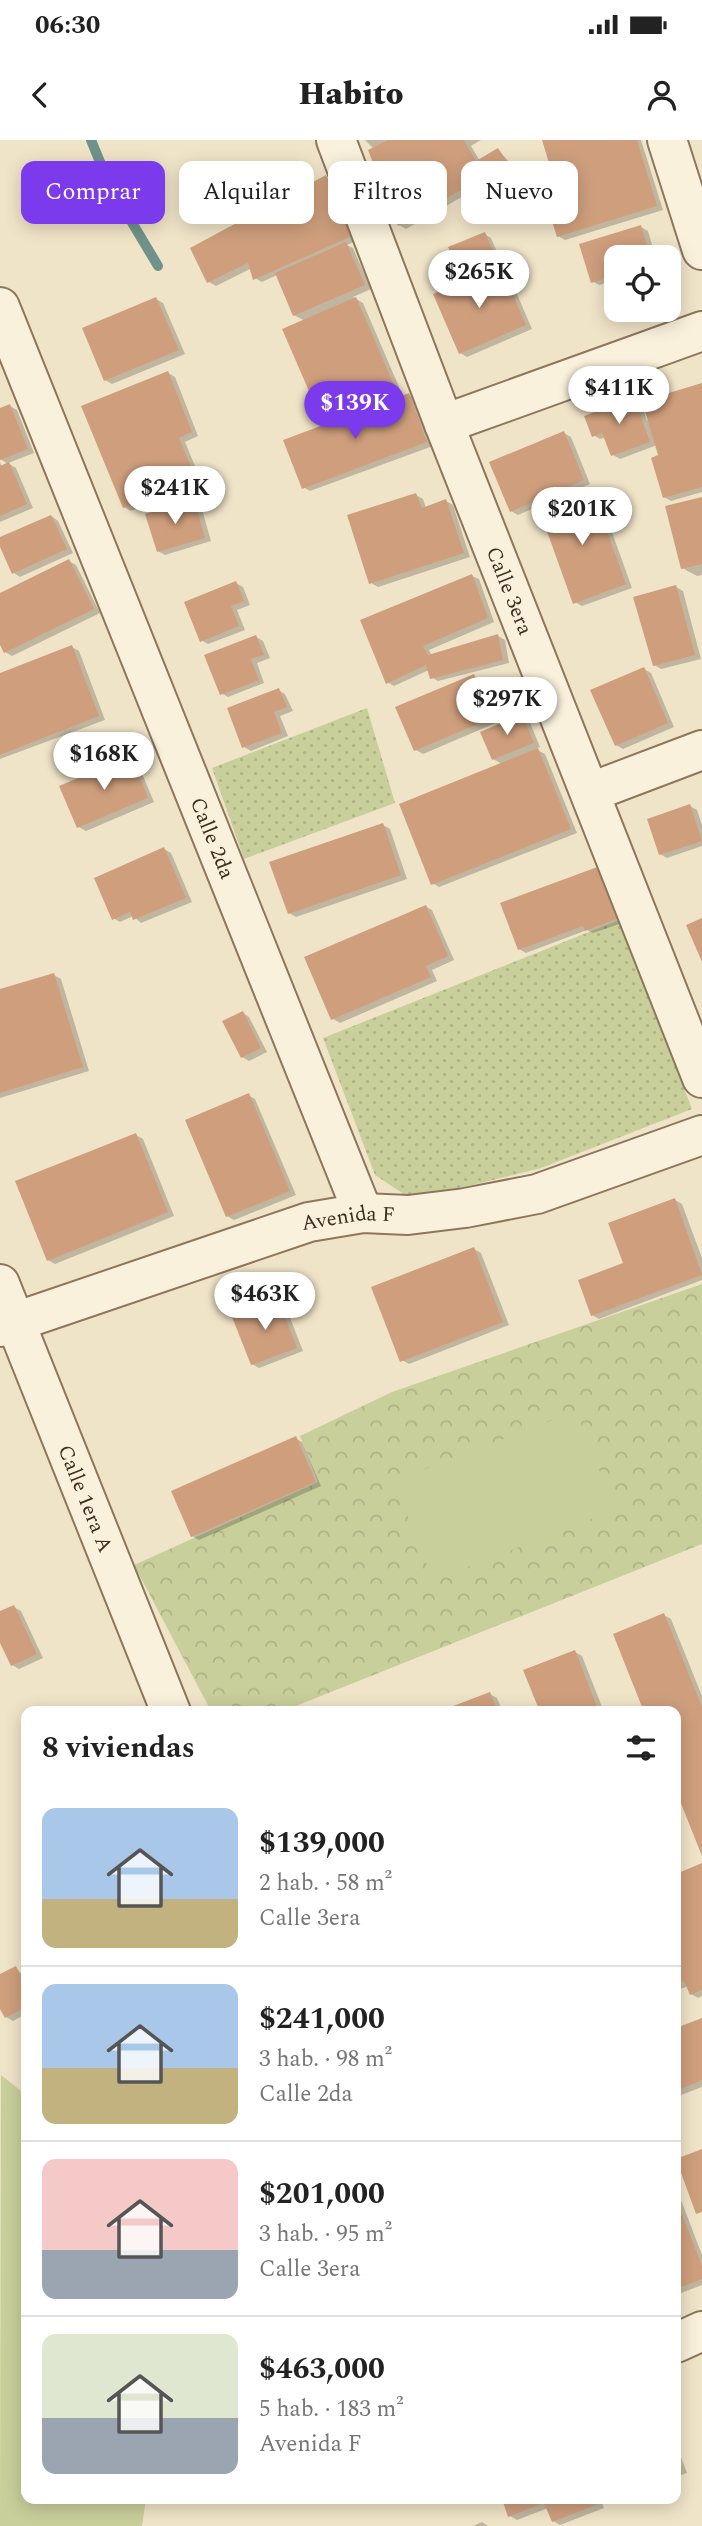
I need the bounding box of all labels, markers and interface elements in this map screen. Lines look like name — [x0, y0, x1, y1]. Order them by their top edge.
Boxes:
text: 06:30 — [35, 5, 100, 45]
text: Habito — [299, 70, 403, 119]
icon: back — [21, 76, 59, 114]
icon: person — [643, 76, 681, 114]
chip: Comprar — [21, 161, 165, 224]
chip: Alquilar — [179, 161, 314, 224]
chip: Filtros — [328, 161, 447, 224]
chip: Nuevo — [461, 161, 578, 224]
map controls — [604, 245, 681, 322]
button: locate — [604, 245, 681, 322]
pin: $265K — [430, 250, 528, 310]
text: $265K — [444, 255, 514, 290]
pin: $411K — [570, 366, 668, 426]
text: $411K — [584, 371, 654, 406]
pin: $139K — [306, 382, 404, 441]
text: $139K — [320, 386, 390, 421]
pin: $241K — [126, 466, 224, 526]
text: $241K — [140, 471, 210, 506]
pin: $201K — [533, 488, 631, 547]
text: $201K — [547, 492, 617, 527]
street label: Calle 3era — [477, 542, 541, 641]
pin: $297K — [458, 678, 556, 737]
text: $297K — [472, 682, 542, 717]
pin: $168K — [55, 732, 153, 792]
text: $168K — [69, 737, 139, 772]
street label: Calle 2da — [181, 793, 243, 885]
street label: Avenida F — [299, 1198, 396, 1240]
pin: $463K — [216, 1272, 314, 1332]
text: $463K — [230, 1277, 300, 1312]
street label: Calle 1era A — [49, 1440, 121, 1558]
text: 8 viviendas — [42, 1725, 195, 1771]
icon: filters — [622, 1729, 660, 1767]
text: $139,000 — [259, 1820, 385, 1866]
icon: home — [98, 1836, 182, 1920]
text: 2 hab. · 58 m² — [259, 1866, 392, 1901]
text: Calle 3era — [259, 1901, 360, 1936]
text: $241,000 — [259, 1996, 385, 2042]
icon: home — [98, 2012, 182, 2096]
text: 3 hab. · 98 m² — [259, 2042, 392, 2077]
text: Calle 2da — [259, 2077, 353, 2112]
text: $201,000 — [259, 2171, 385, 2217]
icon: home — [98, 2187, 182, 2271]
text: 3 hab. · 95 m² — [259, 2217, 392, 2252]
text: Calle 3era — [259, 2252, 360, 2287]
text: $463,000 — [259, 2346, 385, 2392]
icon: home — [98, 2362, 182, 2446]
text: 5 hab. · 183 m² — [259, 2392, 404, 2427]
text: Avenida F — [259, 2427, 362, 2462]

